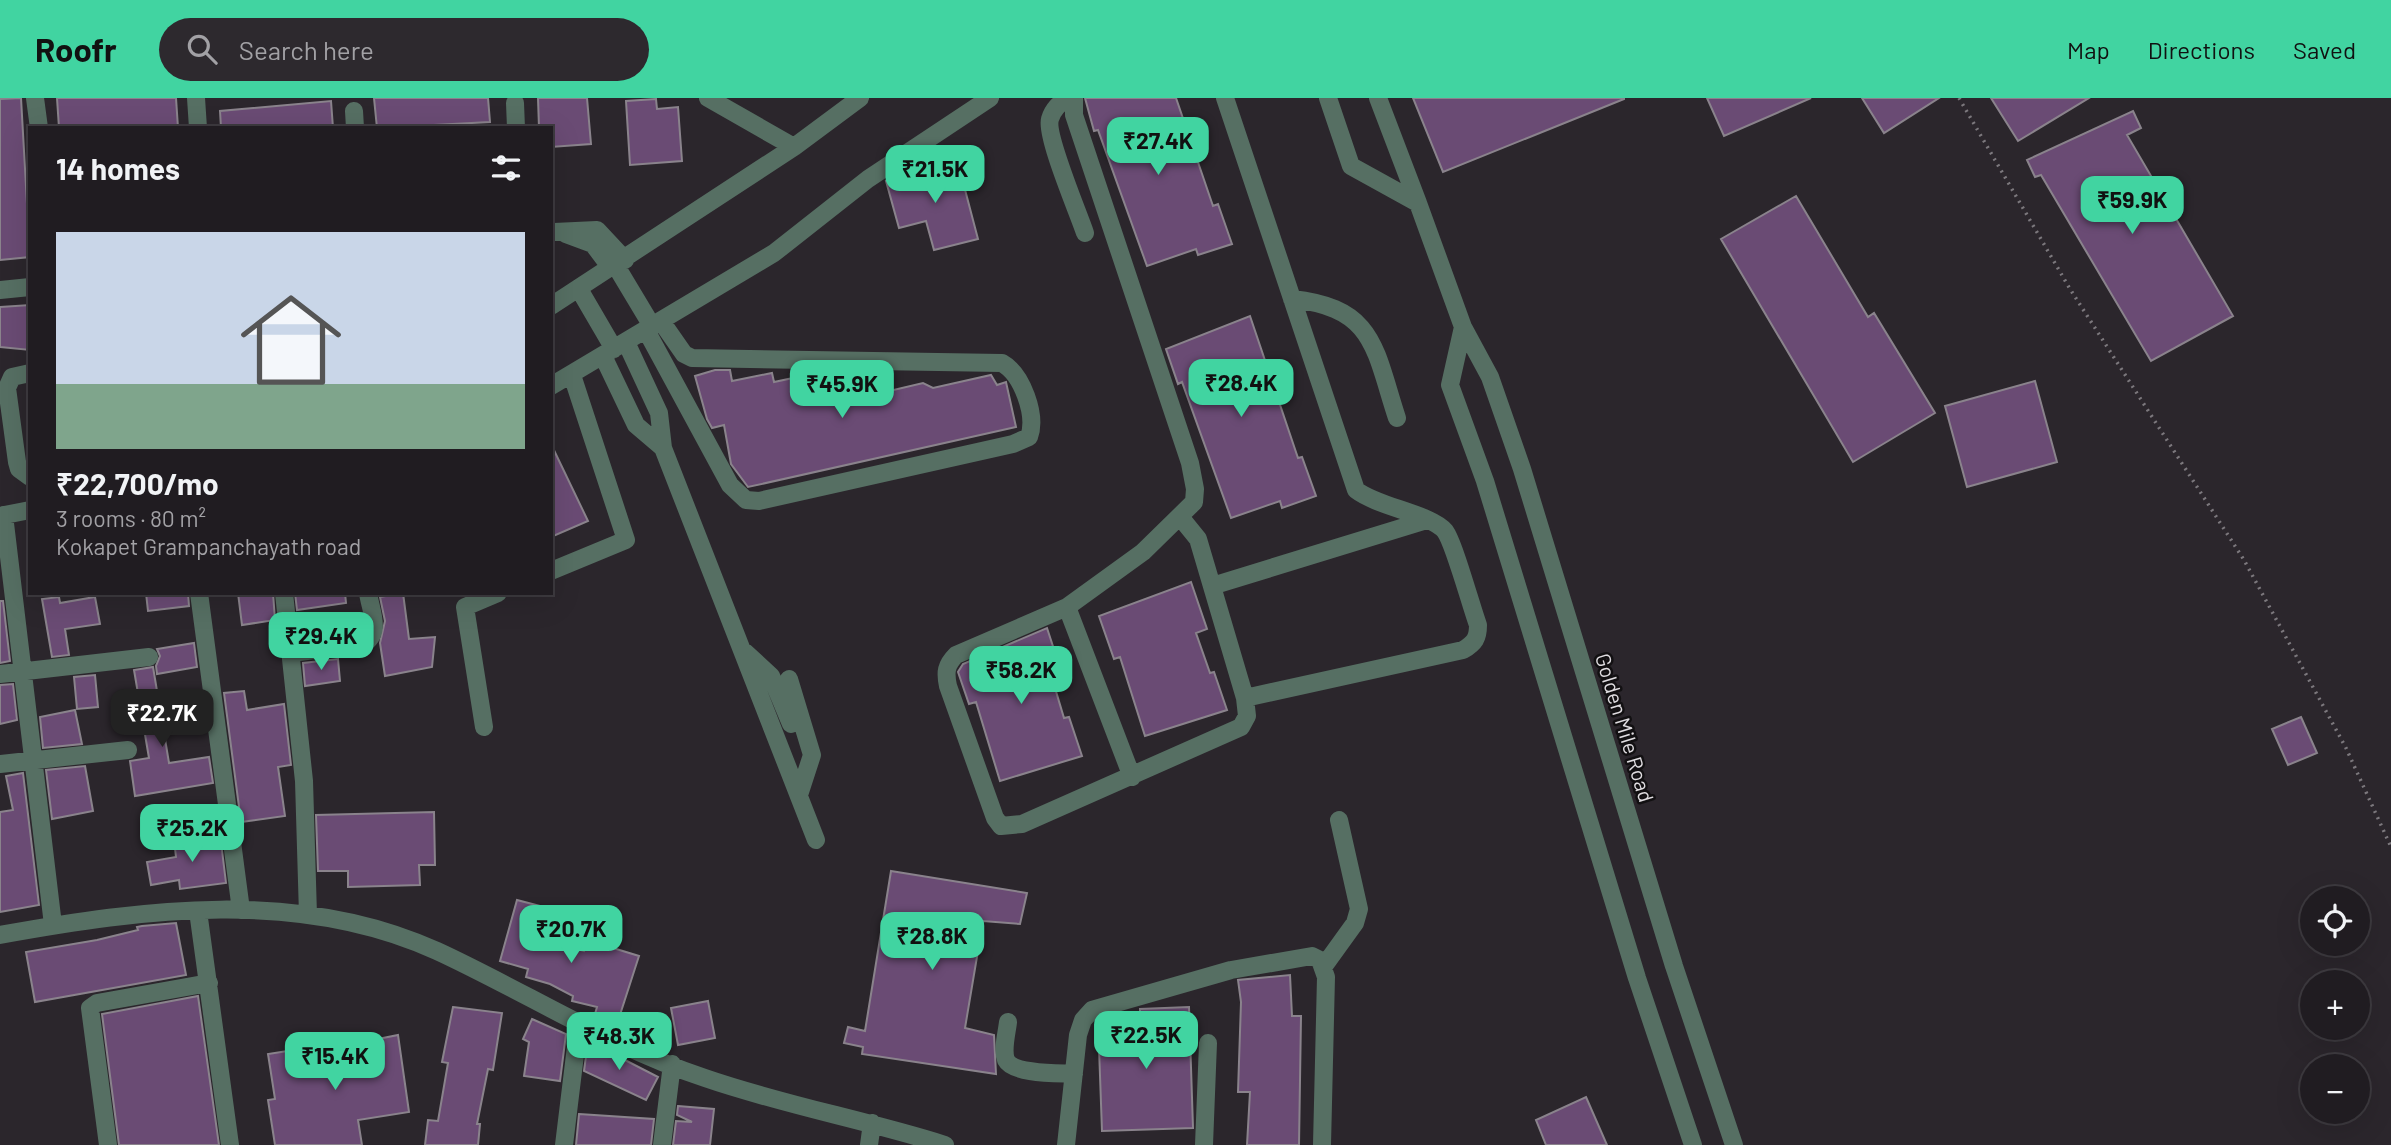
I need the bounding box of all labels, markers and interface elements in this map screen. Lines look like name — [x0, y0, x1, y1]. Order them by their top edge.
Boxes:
search box — [159, 18, 649, 81]
text: Roofr — [35, 29, 117, 69]
icon: search — [183, 30, 221, 68]
text: Search here — [239, 34, 374, 65]
text: Map — [2067, 35, 2110, 64]
text: Directions — [2148, 35, 2255, 64]
text: Saved — [2293, 35, 2356, 64]
pin: ₹27.4K — [1101, 118, 1215, 177]
text: ₹27.4K — [1123, 126, 1193, 154]
pin: ₹21.5K — [878, 146, 992, 205]
icon: filters — [487, 149, 525, 187]
text: 14 homes — [56, 150, 180, 186]
text: ₹21.5K — [901, 154, 969, 182]
pin: ₹59.9K — [2075, 176, 2189, 236]
text: ₹59.9K — [2097, 185, 2167, 213]
icon: home — [228, 277, 354, 403]
pin: ₹45.9K — [785, 360, 899, 420]
pin: ₹28.4K — [1184, 360, 1298, 419]
text: ₹28.4K — [1204, 368, 1278, 396]
text: ₹45.9K — [806, 369, 878, 397]
text: ₹22,700/mo — [56, 465, 219, 501]
text: 3 rooms · 80 m² — [56, 504, 206, 532]
text: Kokapet Grampanchayath road — [56, 532, 361, 560]
pin: ₹29.4K — [264, 612, 378, 672]
text: ₹29.4K — [285, 621, 357, 649]
pin: ₹58.2K — [964, 646, 1078, 706]
street label: Golden Mile Road — [1591, 650, 1660, 805]
text: ₹58.2K — [985, 655, 1057, 683]
pin: ₹22.7K — [105, 690, 219, 749]
text: ₹22.7K — [127, 698, 197, 726]
pin: ₹25.2K — [135, 804, 249, 864]
text: ₹25.2K — [156, 813, 228, 841]
map controls — [2300, 886, 2370, 1124]
button: locate — [2300, 886, 2370, 956]
pin: ₹20.7K — [514, 906, 628, 965]
pin: ₹28.8K — [875, 912, 989, 972]
text: ₹20.7K — [535, 914, 607, 942]
text: ₹28.8K — [896, 921, 968, 949]
button: + — [2300, 970, 2370, 1040]
pin: ₹48.3K — [562, 1012, 676, 1072]
pin: ₹22.5K — [1089, 1012, 1203, 1071]
text: ₹22.5K — [1110, 1020, 1182, 1048]
text: ₹48.3K — [583, 1021, 655, 1049]
pin: ₹15.4K — [278, 1032, 392, 1092]
text: ₹15.4K — [301, 1041, 369, 1069]
button: − — [2300, 1054, 2370, 1124]

